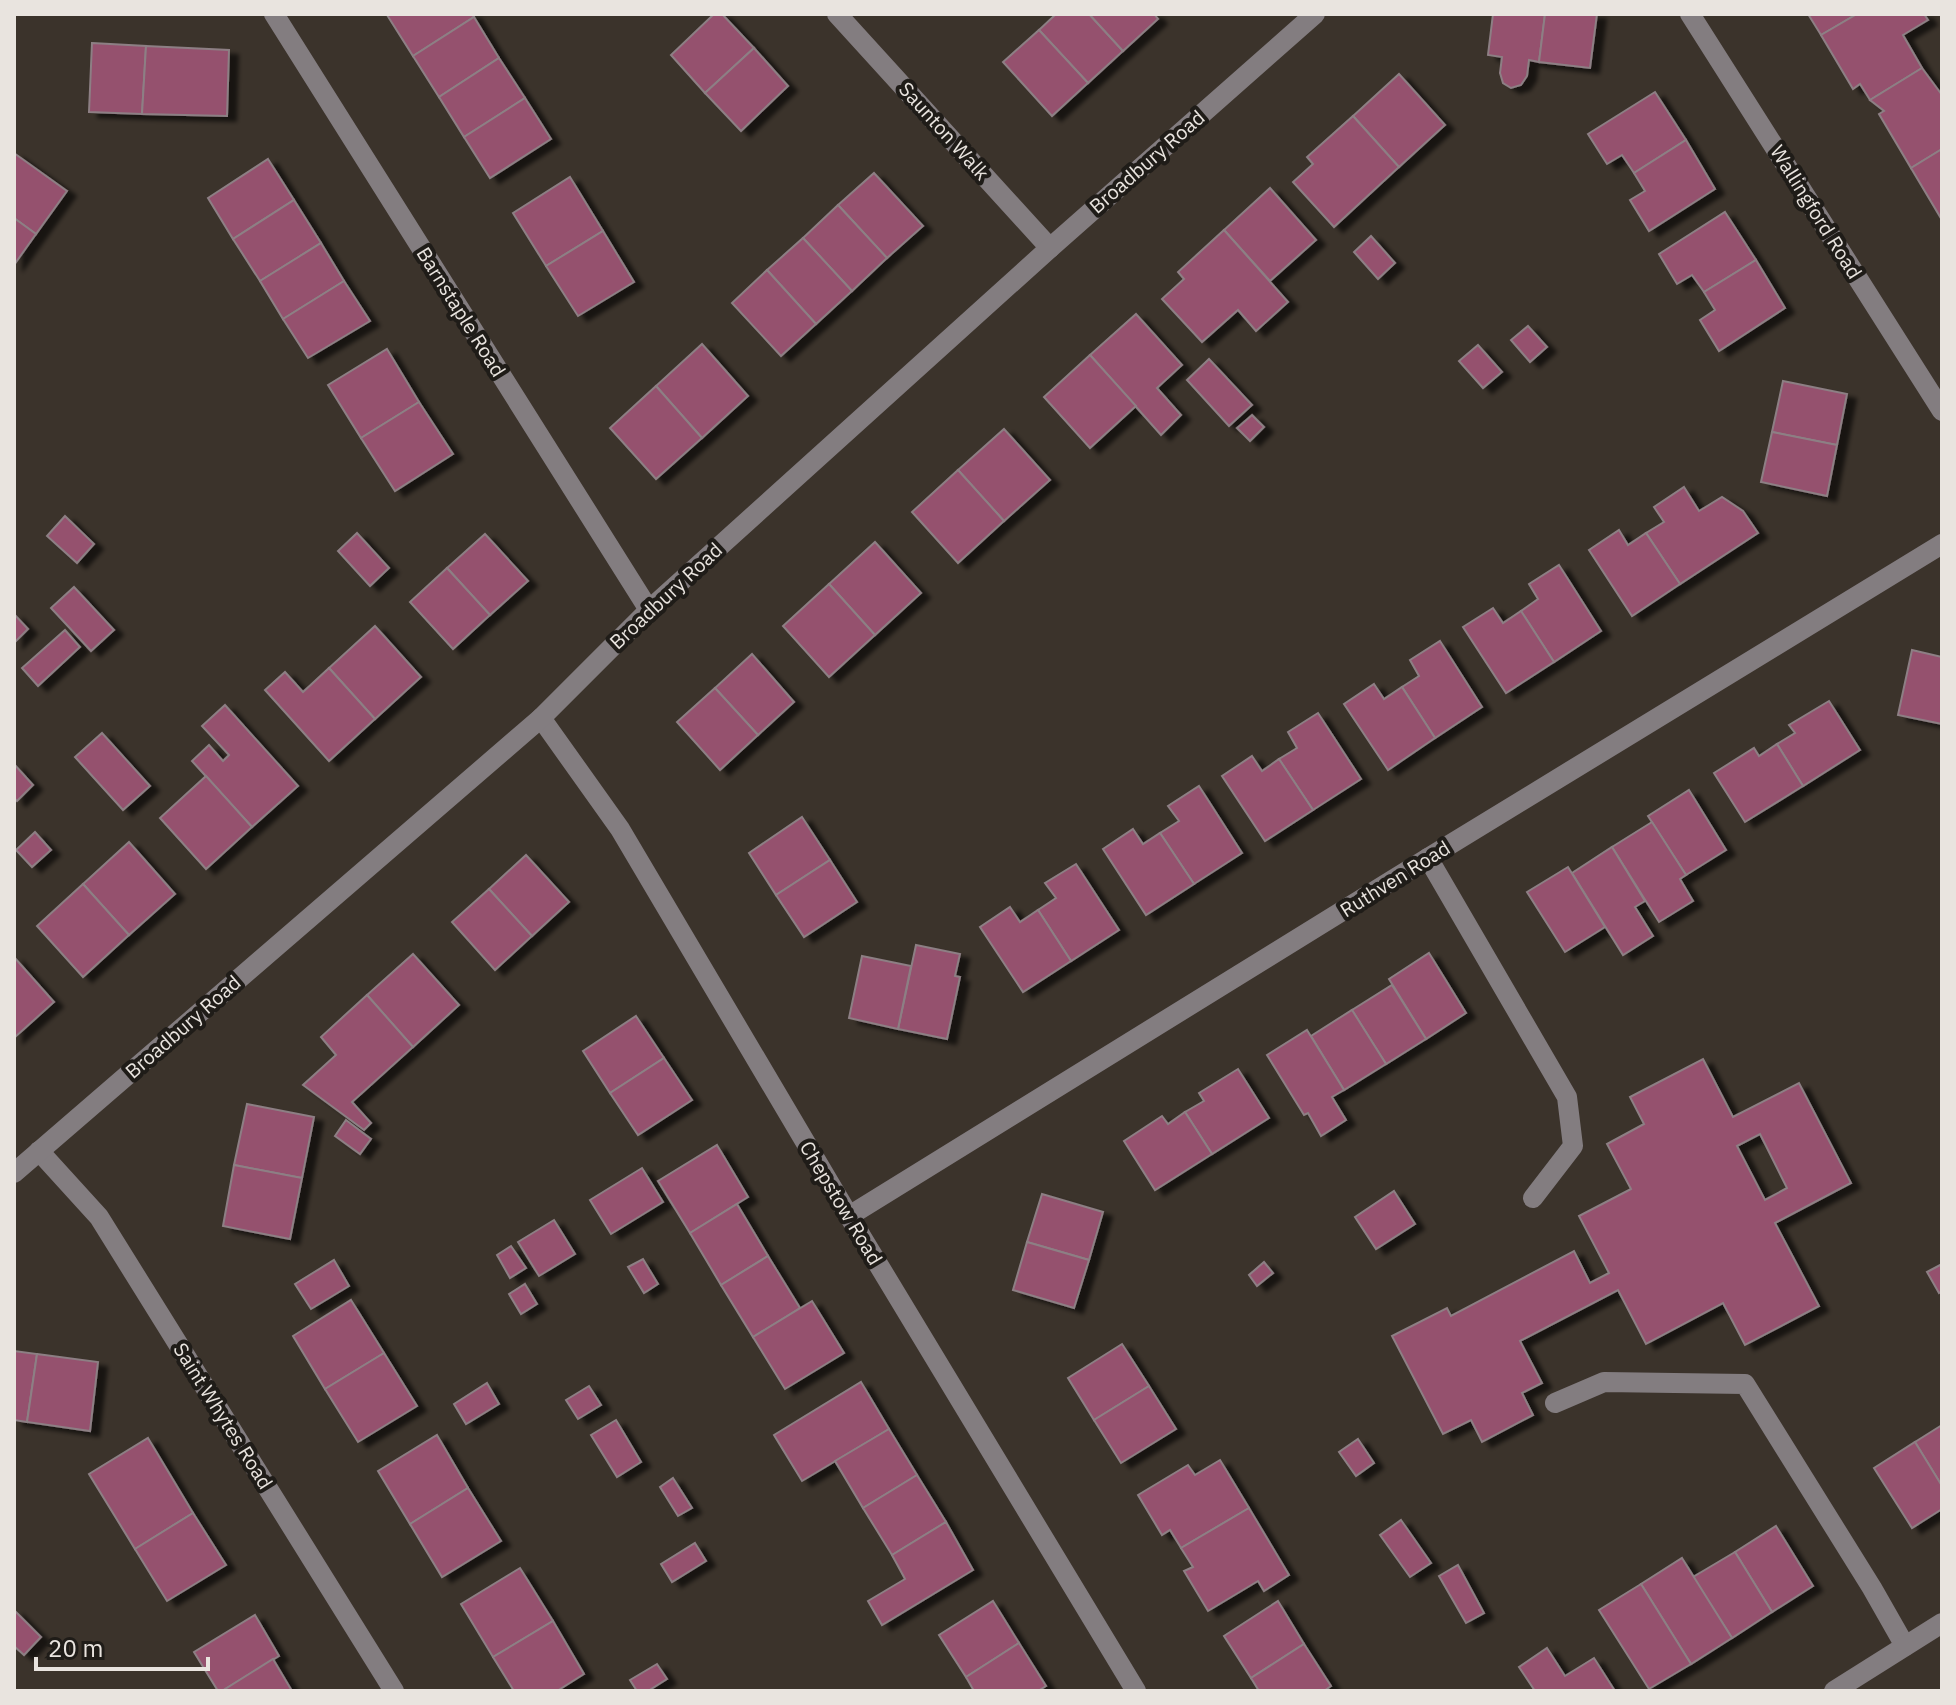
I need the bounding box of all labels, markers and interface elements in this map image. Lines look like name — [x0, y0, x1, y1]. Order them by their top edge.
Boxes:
street label: Saunton Walk — [893, 76, 996, 186]
street label: Broadbury Road — [1083, 104, 1210, 219]
street label: Wallingford Road — [1764, 140, 1868, 284]
street label: Barnstaple Road — [411, 242, 512, 382]
street label: Broadbury Road — [603, 536, 728, 655]
street label: Ruthven Road — [1335, 834, 1455, 923]
street label: Broadbury Road — [119, 969, 246, 1084]
street label: Chepstow Road — [794, 1136, 889, 1270]
street label: Saint Whytes Road — [168, 1337, 279, 1494]
scale bar — [36, 1621, 208, 1671]
text: 20 m — [48, 1632, 103, 1664]

